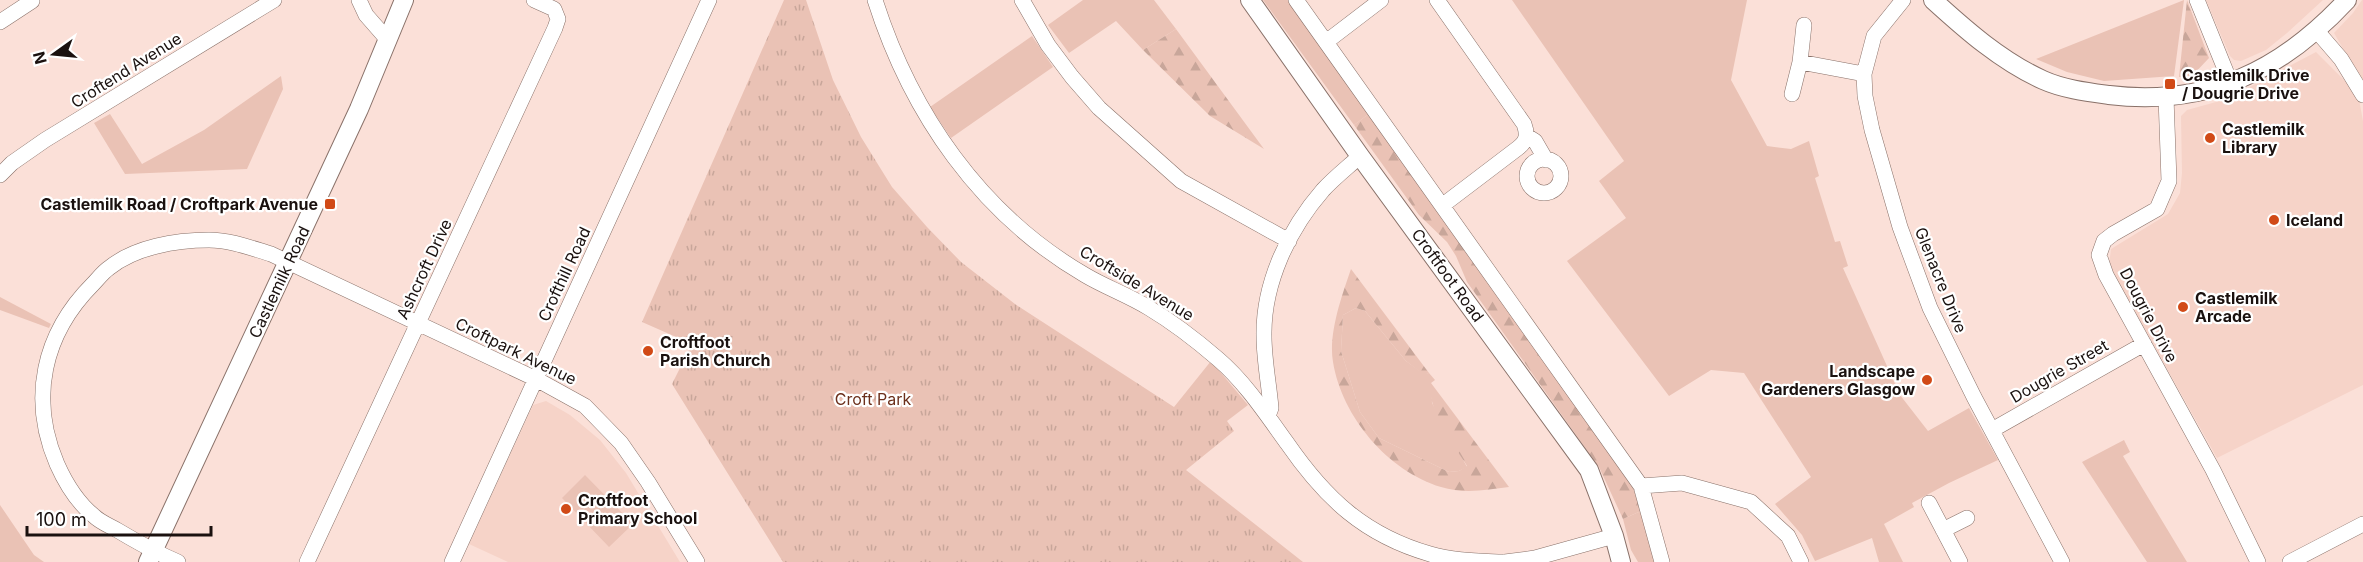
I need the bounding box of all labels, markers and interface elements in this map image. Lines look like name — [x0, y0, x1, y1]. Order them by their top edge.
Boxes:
north arrow — [24, 24, 84, 84]
street label: Croftend Avenue — [67, 28, 185, 112]
text: N — [28, 49, 51, 66]
place label: Castlemilk Drive / Dougrie Drive — [2182, 65, 2310, 103]
marker: Castlemilk Drive / Dougrie Drive — [2163, 77, 2177, 91]
place label: Castlemilk Library — [2222, 119, 2305, 157]
marker: Castlemilk Library — [2203, 131, 2217, 145]
place label: Castlemilk Road / Croftpark Avenue — [40, 194, 318, 214]
marker: Castlemilk Road / Croftpark Avenue — [323, 197, 337, 211]
place label: Iceland — [2286, 210, 2343, 230]
marker: Iceland — [2267, 213, 2281, 227]
street label: Ashcroft Drive — [392, 216, 456, 322]
street label: Castlemilk Road — [244, 223, 314, 341]
street label: Crofthill Road — [533, 224, 595, 324]
street label: Glenacre Drive — [1911, 224, 1971, 336]
street label: Croftfoot Road — [1408, 225, 1488, 325]
street label: Croftside Avenue — [1076, 241, 1198, 325]
street label: Dougrie Drive — [2116, 264, 2182, 366]
place label: Castlemilk Arcade — [2195, 288, 2278, 326]
marker: Castlemilk Arcade — [2176, 300, 2190, 314]
street label: Croftpark Avenue — [452, 313, 580, 389]
place label: Croftfoot Parish Church — [660, 332, 770, 370]
street label: Dougrie Street — [2007, 335, 2111, 407]
marker: Croftfoot Parish Church — [641, 344, 655, 358]
place label: Landscape Gardeners Glasgow — [1761, 361, 1915, 399]
marker: Landscape Gardeners Glasgow — [1920, 373, 1934, 387]
park label: Croft Park — [835, 389, 911, 409]
place label: Croftfoot Primary School — [578, 490, 697, 528]
scale bar — [27, 499, 212, 537]
marker: Croftfoot Primary School — [559, 502, 573, 516]
text: 100 m — [36, 509, 87, 530]

